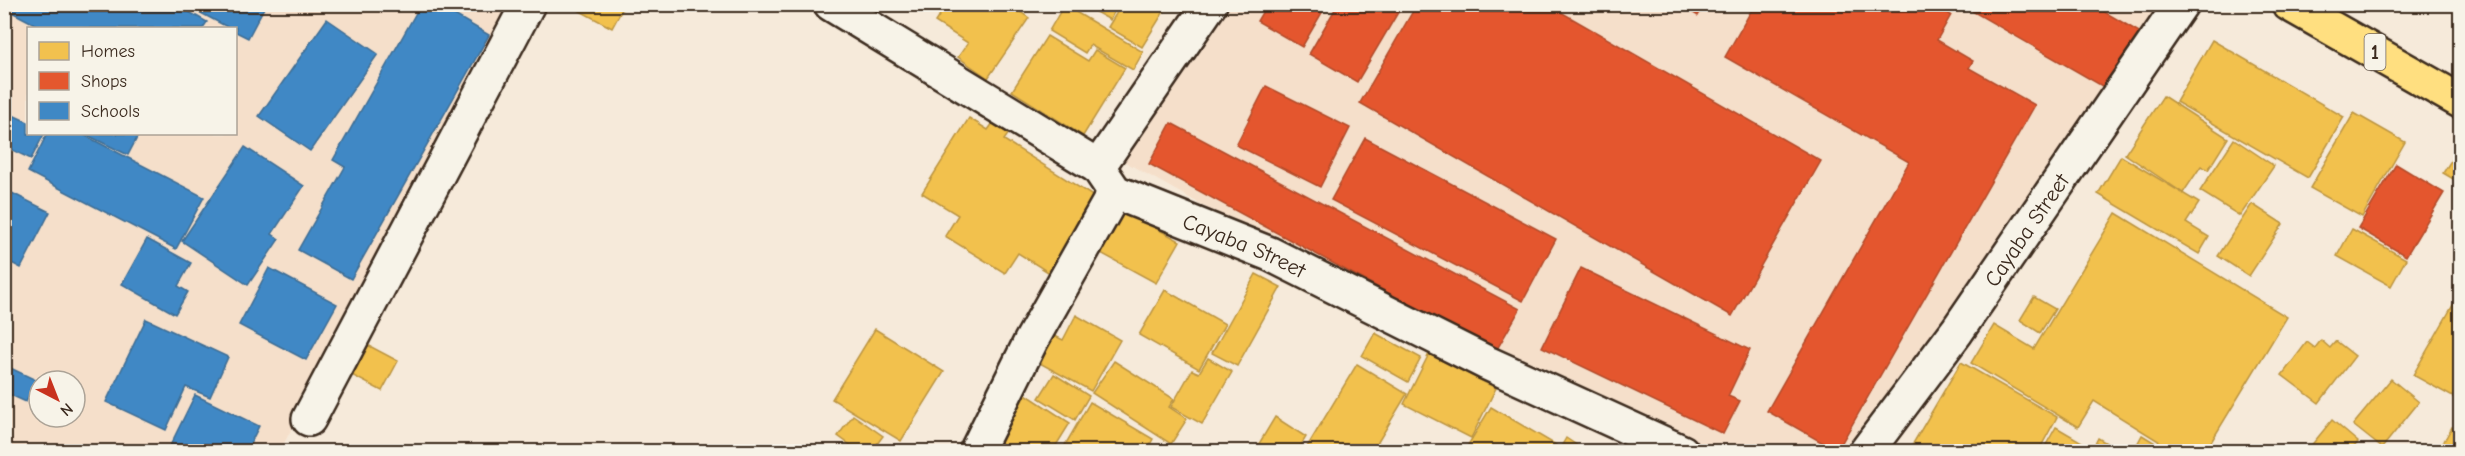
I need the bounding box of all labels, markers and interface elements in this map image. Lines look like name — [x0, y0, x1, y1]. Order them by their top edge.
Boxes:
legend — [27, 27, 237, 135]
road number: 1 — [2364, 34, 2386, 70]
text: Homes — [81, 41, 135, 62]
text: Shops — [81, 71, 127, 92]
text: Schools — [81, 101, 140, 122]
street label: Cayaba Street — [1979, 168, 2075, 292]
street label: Cayaba Street — [1179, 208, 1311, 284]
north arrow — [27, 369, 87, 429]
text: N — [56, 399, 76, 420]

